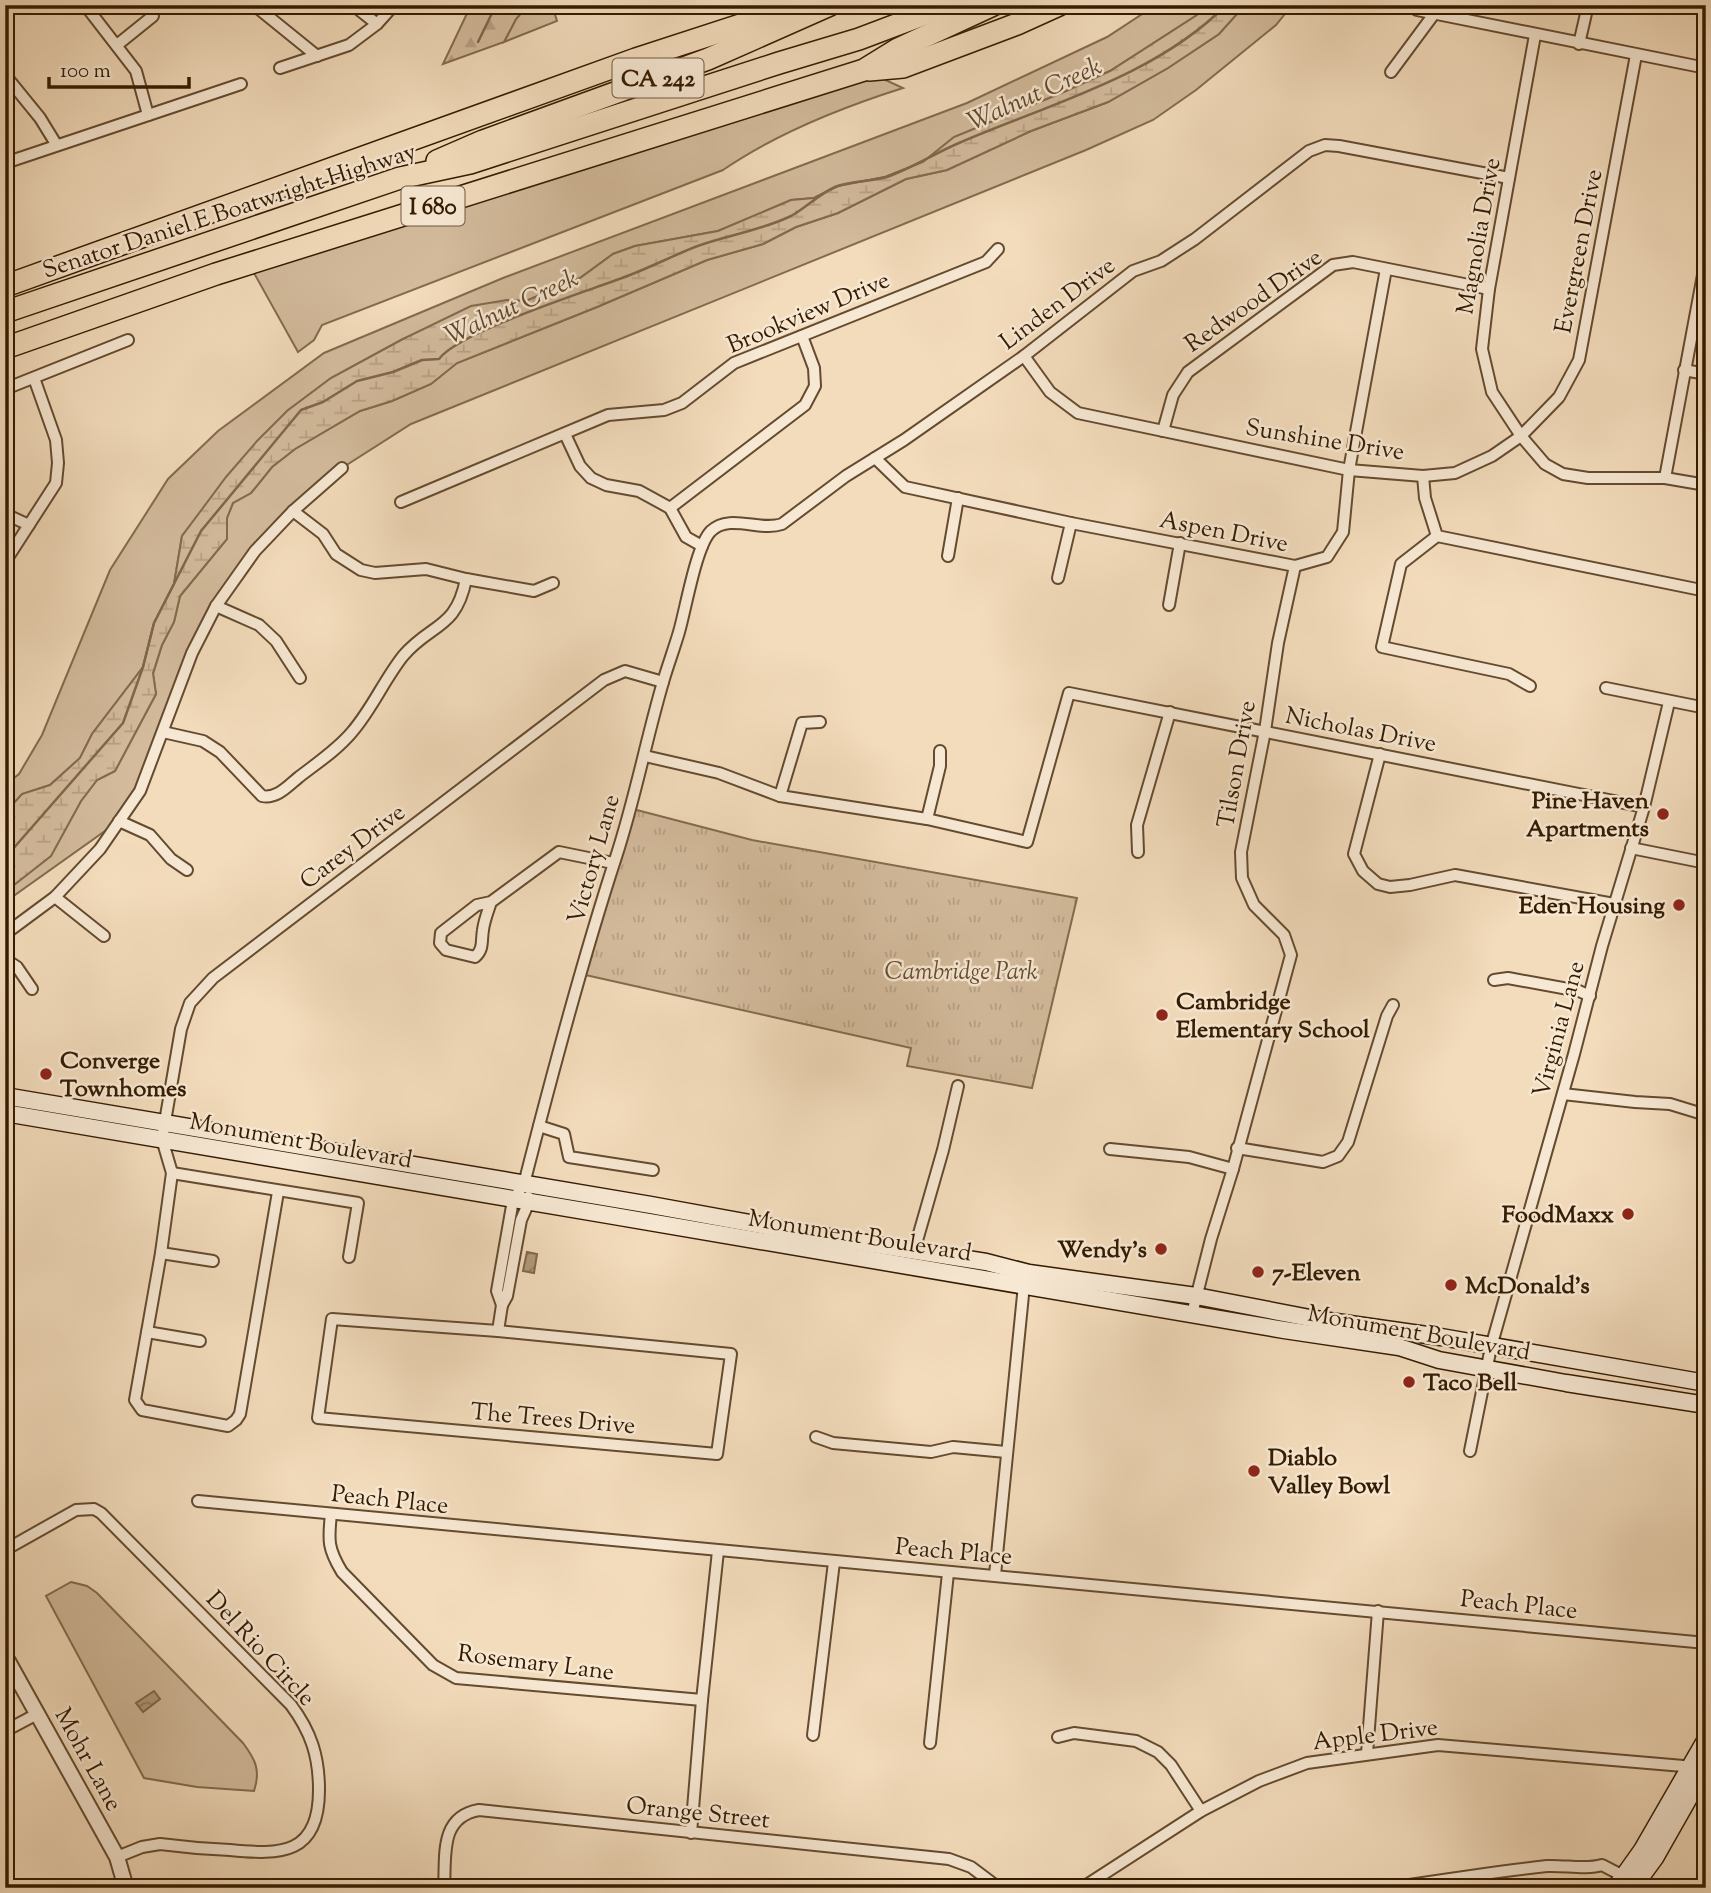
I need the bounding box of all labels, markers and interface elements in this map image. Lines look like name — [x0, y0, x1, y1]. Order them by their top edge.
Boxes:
scale bar — [49, 46, 189, 90]
water label: Walnut Creek — [962, 49, 1108, 141]
text: 100 m — [60, 57, 111, 87]
road number: CA 242 — [612, 58, 704, 97]
street label: Senator Daniel E Boatwright Highway — [38, 135, 421, 288]
street label: Magnolia Drive — [1449, 155, 1511, 318]
street label: Evergreen Drive — [1547, 166, 1613, 336]
road number: I 680 — [402, 186, 464, 226]
street label: Redwood Drive — [1178, 242, 1330, 362]
street label: Linden Drive — [993, 250, 1123, 359]
water label: Walnut Creek — [439, 261, 585, 355]
street label: Brookview Drive — [722, 264, 895, 363]
street label: Sunshine Drive — [1243, 412, 1407, 470]
street label: Aspen Drive — [1156, 504, 1291, 562]
street label: Tilson Drive — [1210, 698, 1266, 831]
street label: Nicholas Drive — [1282, 700, 1439, 762]
place label: Pine Haven Apartments — [1526, 785, 1650, 847]
street label: Victory Lane — [560, 791, 630, 928]
street label: Carey Drive — [293, 797, 413, 899]
marker: Pine Haven Apartments — [1655, 806, 1671, 822]
place label: Eden Housing — [1519, 890, 1665, 924]
marker: Eden Housing — [1671, 897, 1687, 913]
park label: Cambridge Park — [884, 956, 1038, 990]
street label: Virginia Lane — [1525, 957, 1594, 1102]
place label: Cambridge Elementary School — [1176, 986, 1370, 1048]
marker: Cambridge Elementary School — [1154, 1007, 1170, 1023]
place label: Converge Townhomes — [60, 1045, 187, 1107]
marker: Converge Townhomes — [38, 1066, 54, 1082]
street label: Monument Boulevard — [186, 1106, 415, 1178]
place label: FoodMaxx — [1502, 1199, 1614, 1233]
street label: Monument Boulevard — [745, 1203, 974, 1271]
marker: FoodMaxx — [1620, 1206, 1636, 1222]
place label: Wendy's — [1057, 1234, 1147, 1268]
marker: Wendy's — [1153, 1241, 1169, 1257]
place label: 7-Eleven — [1272, 1257, 1362, 1291]
marker: 7-Eleven — [1250, 1264, 1266, 1280]
place label: McDonald's — [1465, 1270, 1590, 1304]
marker: McDonald's — [1443, 1277, 1459, 1293]
street label: Monument Boulevard — [1304, 1298, 1533, 1370]
place label: Taco Bell — [1423, 1367, 1517, 1401]
marker: Taco Bell — [1401, 1374, 1417, 1390]
street label: The Trees Drive — [469, 1396, 637, 1444]
place label: Diablo Valley Bowl — [1268, 1442, 1390, 1504]
marker: Diablo Valley Bowl — [1246, 1463, 1262, 1479]
street label: Peach Place — [330, 1478, 450, 1524]
street label: Peach Place — [894, 1531, 1014, 1575]
street label: Peach Place — [1459, 1583, 1579, 1629]
street label: Del Rio Circle — [197, 1584, 322, 1715]
street label: Rosemary Lane — [455, 1638, 616, 1690]
street label: Mohr Lane — [45, 1702, 130, 1818]
street label: Apple Drive — [1311, 1711, 1440, 1761]
street label: Orange Street — [624, 1790, 771, 1838]

